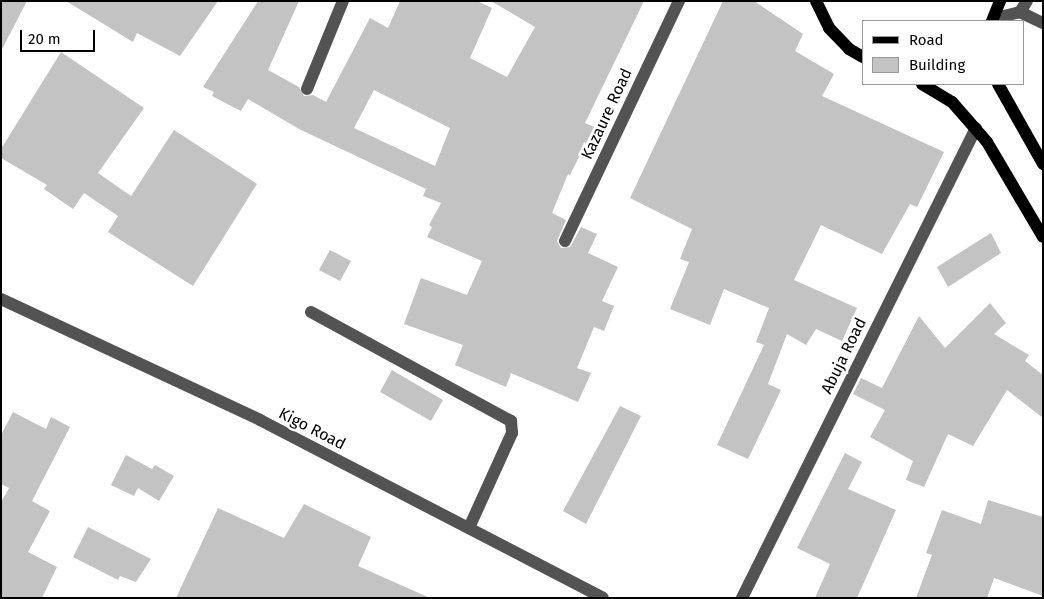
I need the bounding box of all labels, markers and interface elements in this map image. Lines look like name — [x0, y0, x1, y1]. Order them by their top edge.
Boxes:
scale bar — [22, 20, 98, 52]
legend — [862, 20, 1024, 85]
text: 20 m — [28, 30, 61, 48]
text: Road — [909, 31, 944, 49]
text: Building — [909, 56, 965, 74]
street label: Kazaure Road — [578, 65, 636, 163]
street label: Abuja Road — [817, 315, 871, 397]
street label: Kigo Road — [275, 404, 349, 454]

